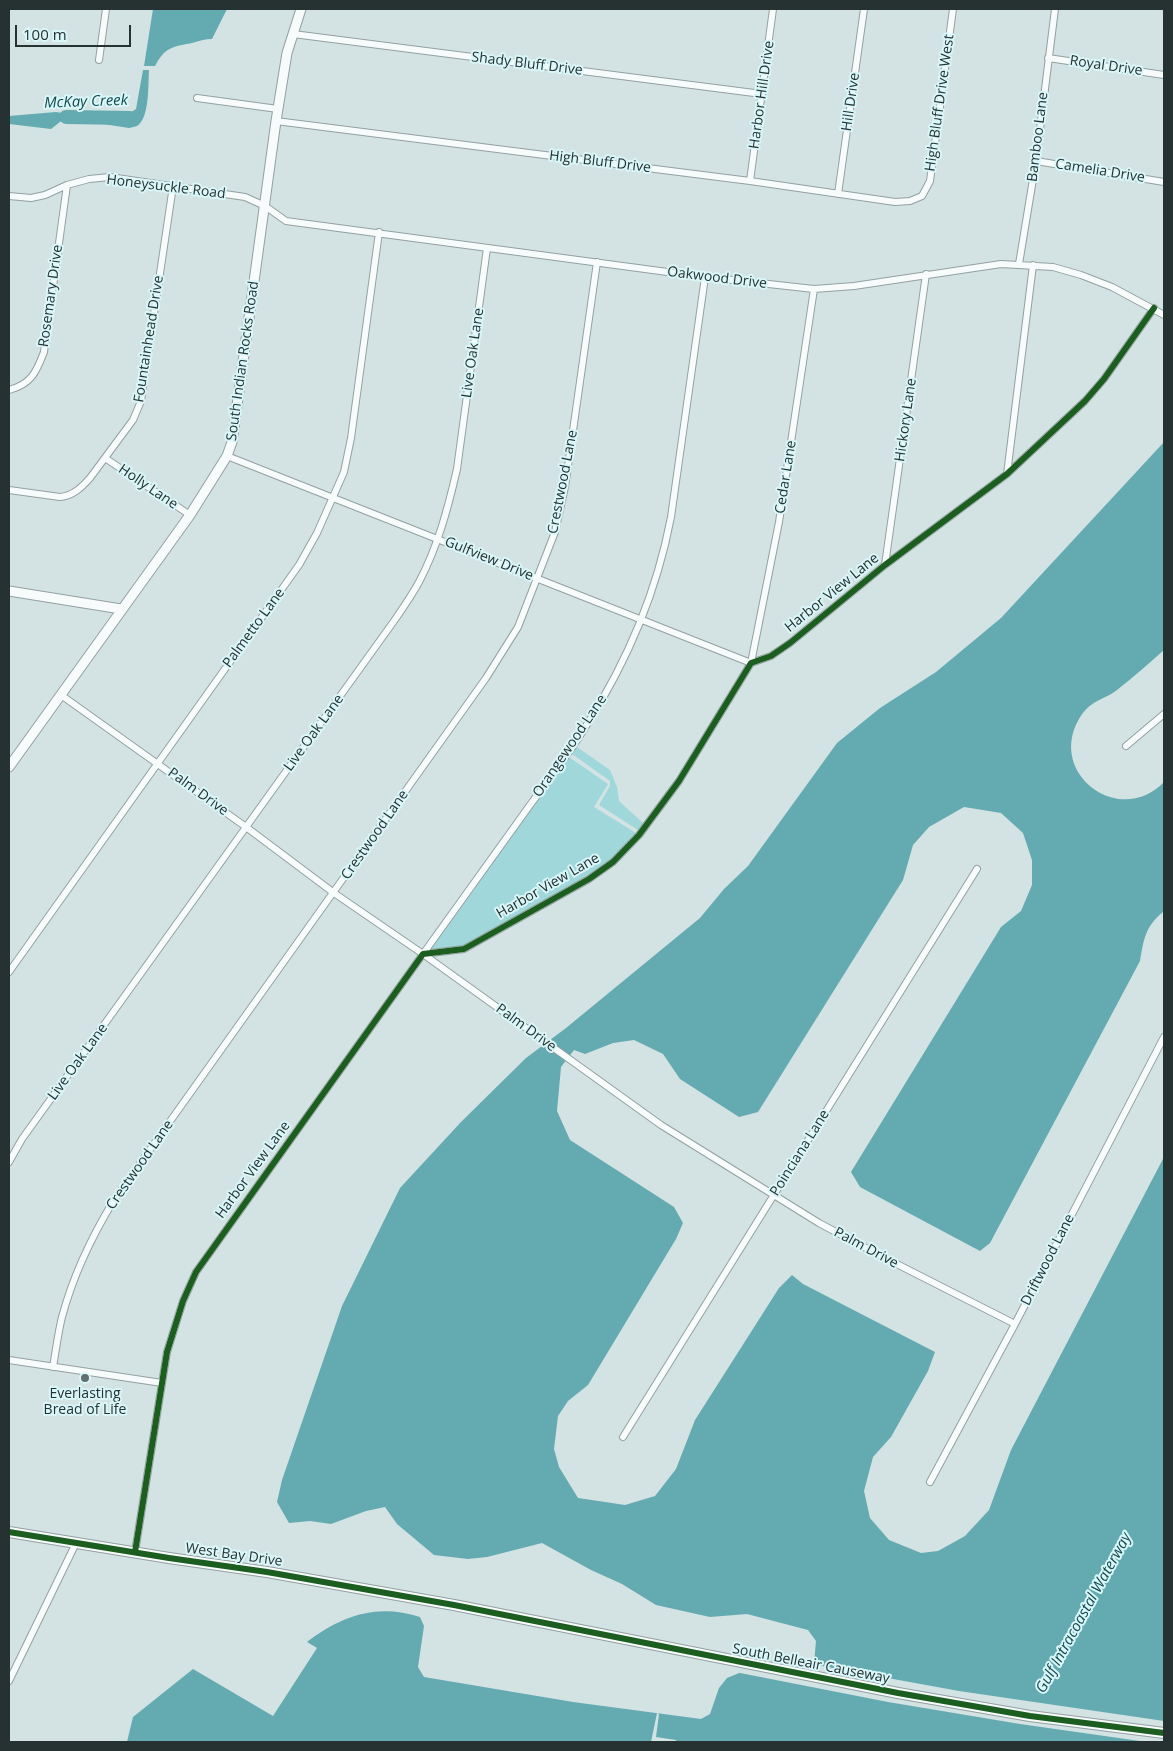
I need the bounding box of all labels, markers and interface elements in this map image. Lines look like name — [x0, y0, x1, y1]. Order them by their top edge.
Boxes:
scale bar — [18, 15, 134, 47]
text: 100 m — [23, 24, 67, 44]
street label: High Bluff Drive West — [922, 33, 958, 173]
street label: Harbor Hill Drive — [746, 40, 778, 150]
street label: Shady Bluff Drive — [471, 49, 583, 79]
street label: Royal Drive — [1069, 53, 1143, 79]
street label: Hill Drive — [839, 72, 863, 132]
street label: Bamboo Lane — [1024, 91, 1052, 183]
water label: McKay Creek — [44, 92, 128, 112]
street label: High Bluff Drive — [548, 147, 652, 177]
street label: Camelia Drive — [1054, 156, 1146, 186]
street label: Honeysuckle Road — [105, 171, 227, 203]
street label: Rosemary Drive — [36, 244, 66, 348]
street label: Oakwood Drive — [666, 264, 768, 292]
street label: Fountainhead Drive — [131, 274, 167, 404]
street label: South Indian Rocks Road — [223, 280, 263, 442]
street label: Live Oak Lane — [458, 307, 488, 399]
street label: Hickory Lane — [892, 377, 920, 463]
street label: Crestwood Lane — [545, 429, 581, 535]
street label: Cedar Lane — [772, 439, 800, 515]
street label: Holly Lane — [115, 461, 181, 513]
street label: Gulfview Drive — [442, 534, 536, 584]
street label: Harbor View Lane — [782, 550, 882, 636]
street label: Palmetto Lane — [220, 585, 288, 671]
street label: Live Oak Lane — [281, 691, 347, 775]
street label: Orangewood Lane — [530, 692, 610, 800]
street label: Palm Drive — [165, 764, 231, 820]
street label: Crestwood Lane — [338, 787, 412, 883]
street label: Harbor View Lane — [494, 850, 602, 922]
street label: Palm Drive — [493, 1000, 559, 1056]
street label: Live Oak Lane — [45, 1020, 111, 1104]
street label: Poinciana Lane — [767, 1107, 833, 1199]
street label: Crestwood Lane — [103, 1117, 177, 1213]
street label: Harbor View Lane — [212, 1118, 294, 1222]
street label: Driftwood Lane — [1018, 1211, 1078, 1309]
street label: Palm Drive — [831, 1224, 901, 1272]
marker: Everlasting Bread of Life — [79, 1372, 91, 1384]
place label: Everlasting Bread of Life — [44, 1386, 126, 1418]
water label: Gulf Intracoastal Waterway — [1032, 1530, 1136, 1696]
street label: West Bay Drive — [184, 1540, 284, 1570]
street label: South Belleair Causeway — [731, 1641, 891, 1687]

